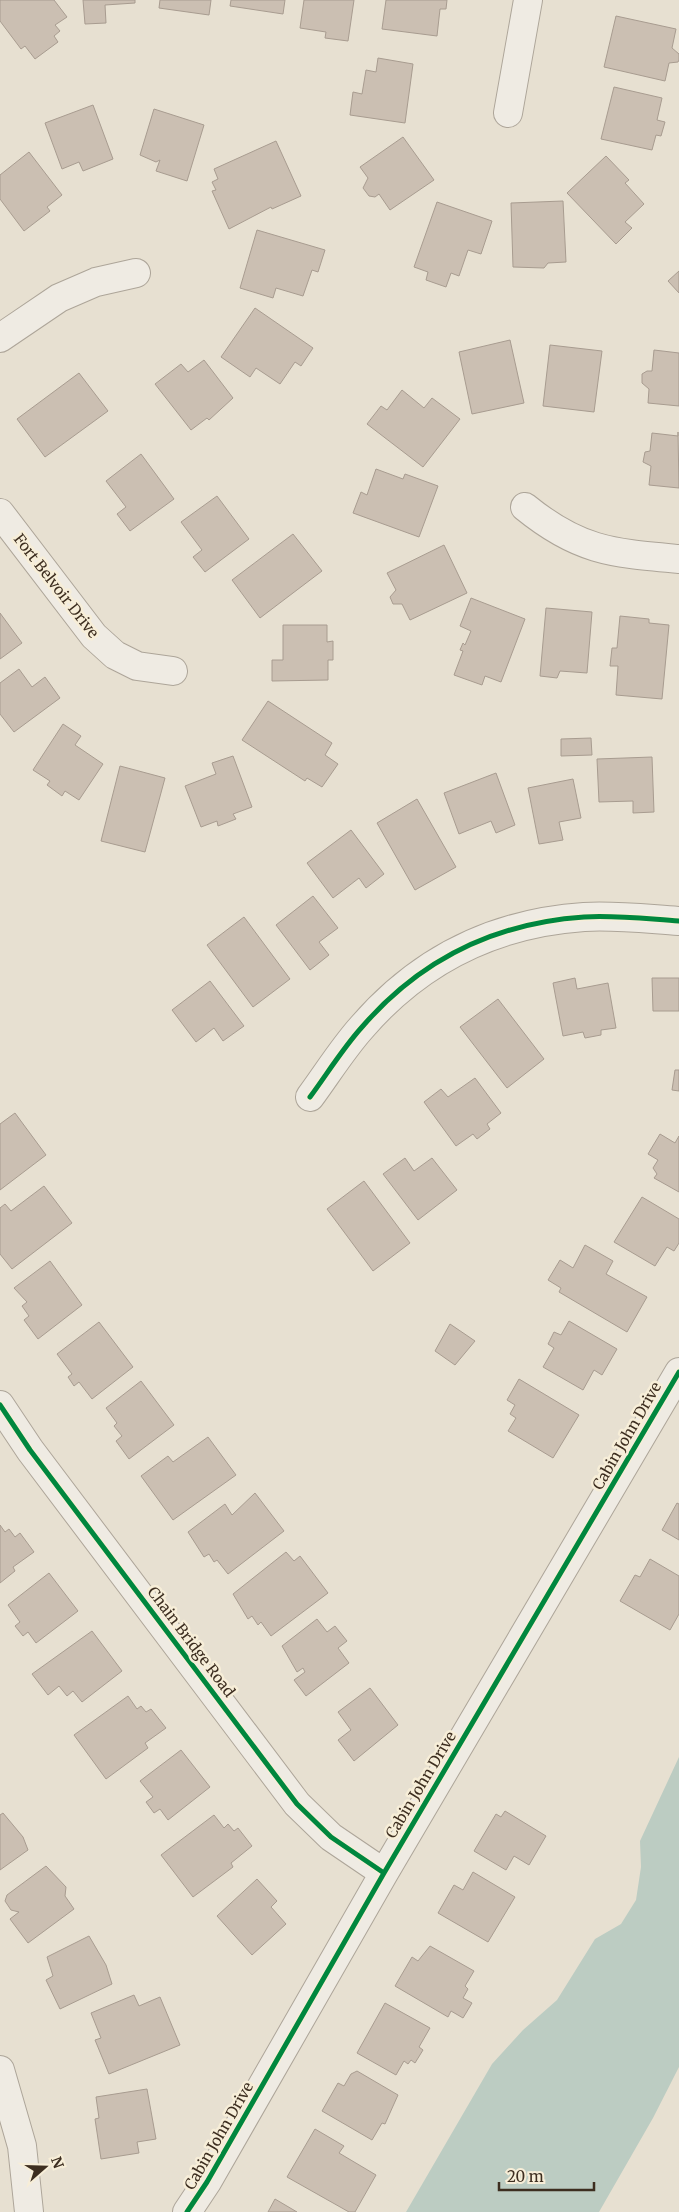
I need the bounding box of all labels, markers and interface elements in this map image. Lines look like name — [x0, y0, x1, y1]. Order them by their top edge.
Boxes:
street label: Fort Belvoir Drive — [10, 530, 103, 642]
street label: Cabin John Drive — [588, 1378, 665, 1493]
street label: Chain Bridge Road — [144, 1583, 239, 1701]
street label: Cabin John Drive — [381, 1728, 460, 1842]
street label: Cabin John Drive — [180, 2078, 257, 2193]
north arrow — [20, 2142, 70, 2192]
text: N — [47, 2154, 68, 2171]
scale bar — [499, 2160, 594, 2192]
text: 20 m — [507, 2167, 544, 2186]

